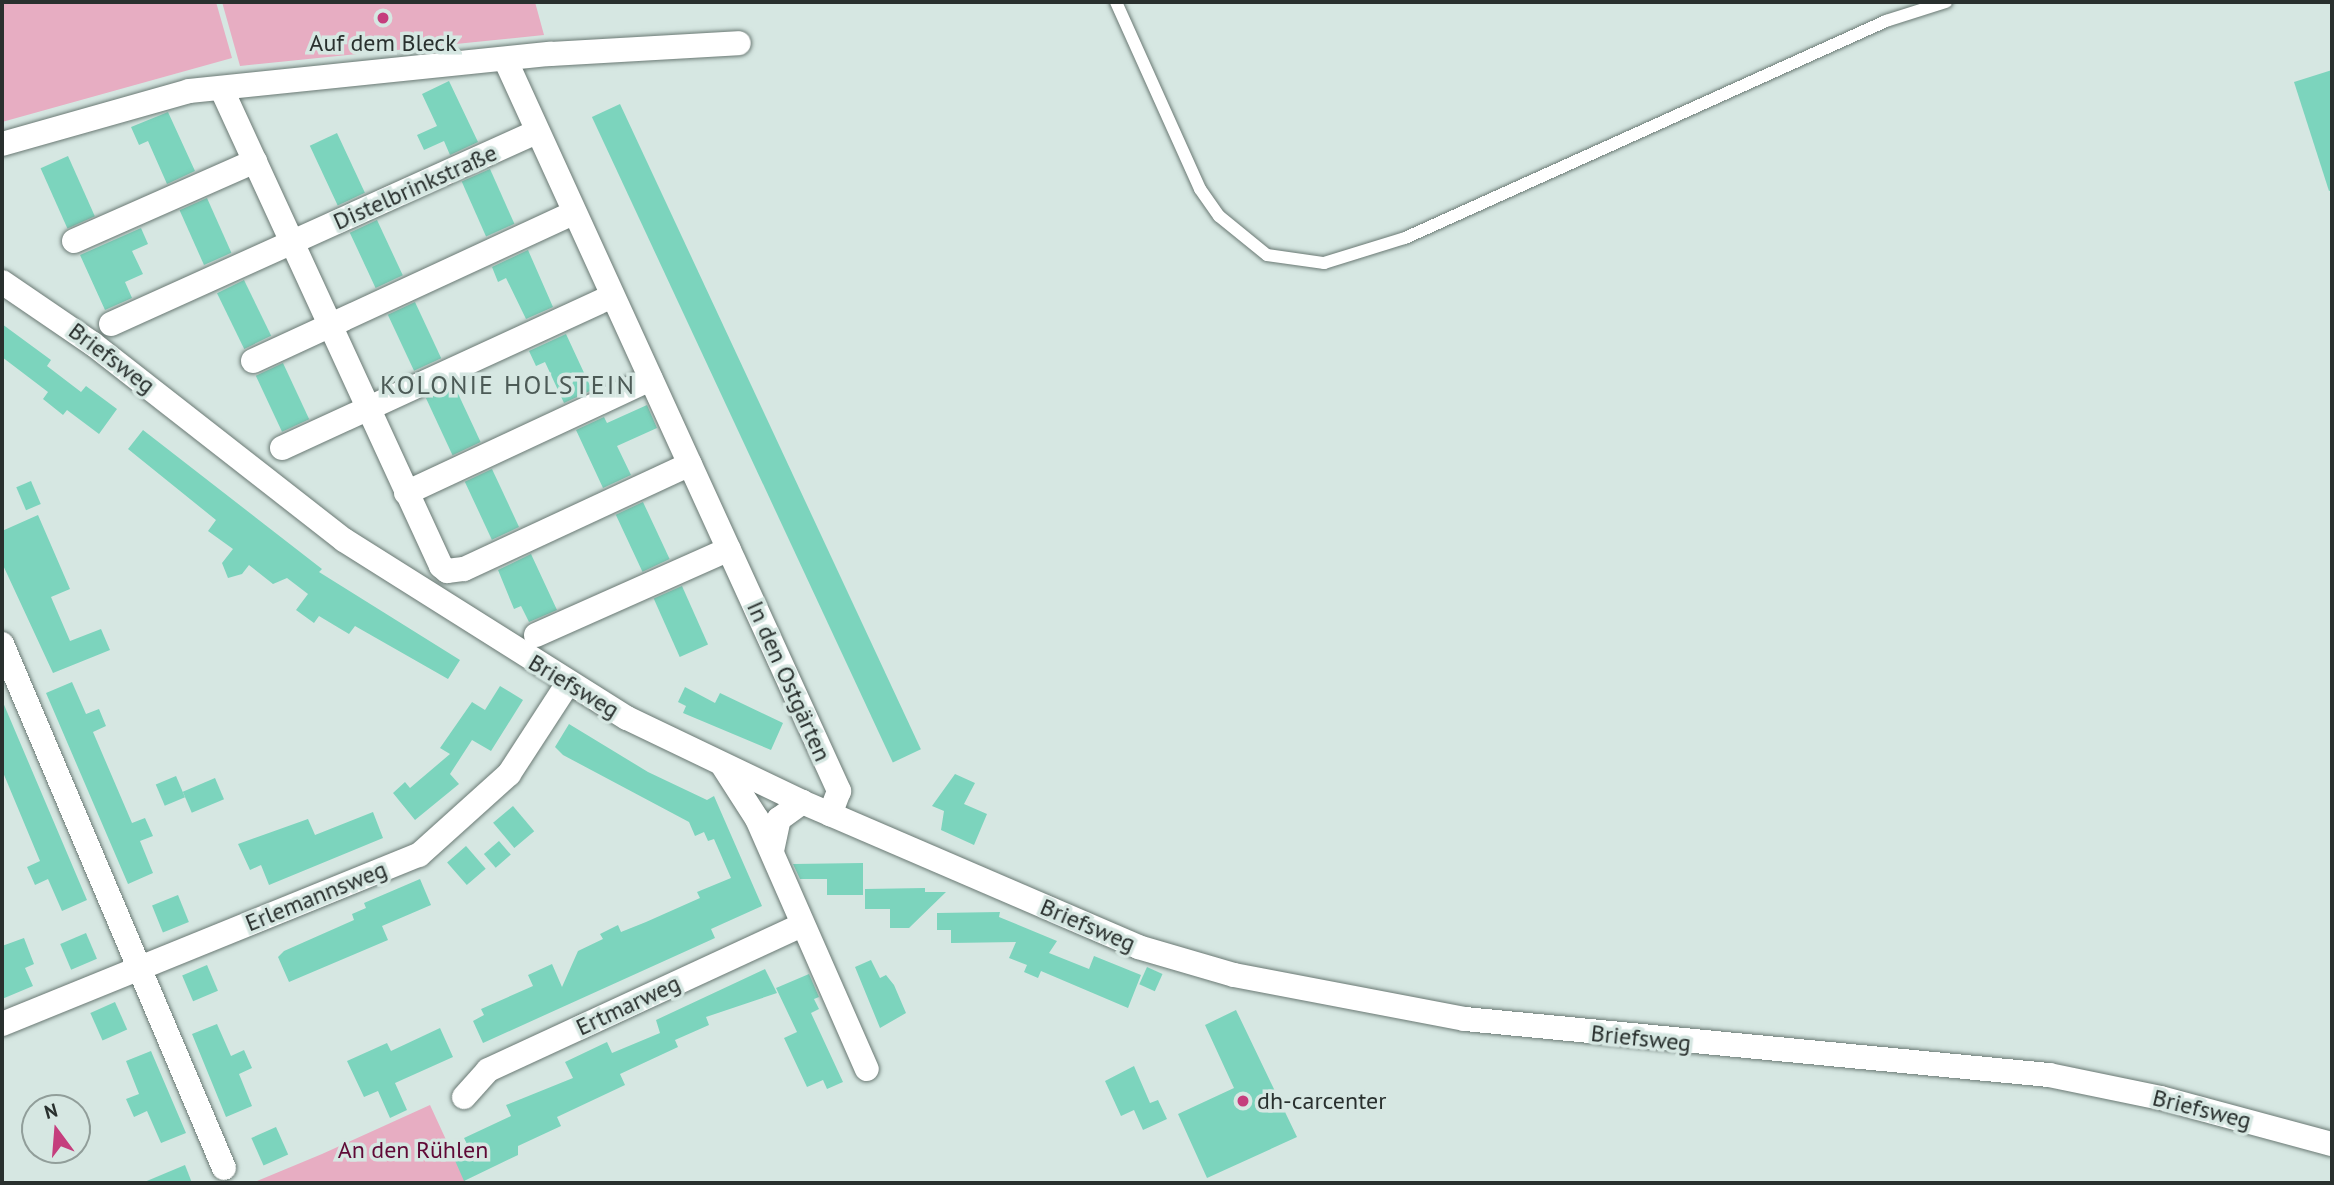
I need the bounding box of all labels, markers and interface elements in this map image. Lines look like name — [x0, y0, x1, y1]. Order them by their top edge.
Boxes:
marker: Auf dem Bleck — [375, 10, 391, 26]
place label: Auf dem Bleck — [309, 29, 457, 57]
street label: Distelbrinkstraße — [329, 138, 501, 236]
street label: Briefsweg — [63, 316, 161, 400]
district label: KOLONIE HOLSTEIN — [382, 369, 634, 401]
street label: In den Ostgärten — [741, 596, 837, 766]
street label: Briefsweg — [523, 648, 625, 724]
street label: Erlemannsweg — [241, 855, 391, 937]
street label: Briefsweg — [1036, 892, 1140, 958]
street label: Ertmarweg — [571, 968, 685, 1042]
street label: Briefsweg — [1589, 1018, 1693, 1058]
street label: Briefsweg — [2150, 1083, 2254, 1135]
place label: dh-carcenter — [1257, 1087, 1386, 1115]
marker: dh-carcenter — [1235, 1093, 1251, 1109]
north arrow — [21, 1094, 91, 1164]
text: N — [41, 1097, 60, 1124]
park label: An den Rühlen — [338, 1136, 488, 1164]

